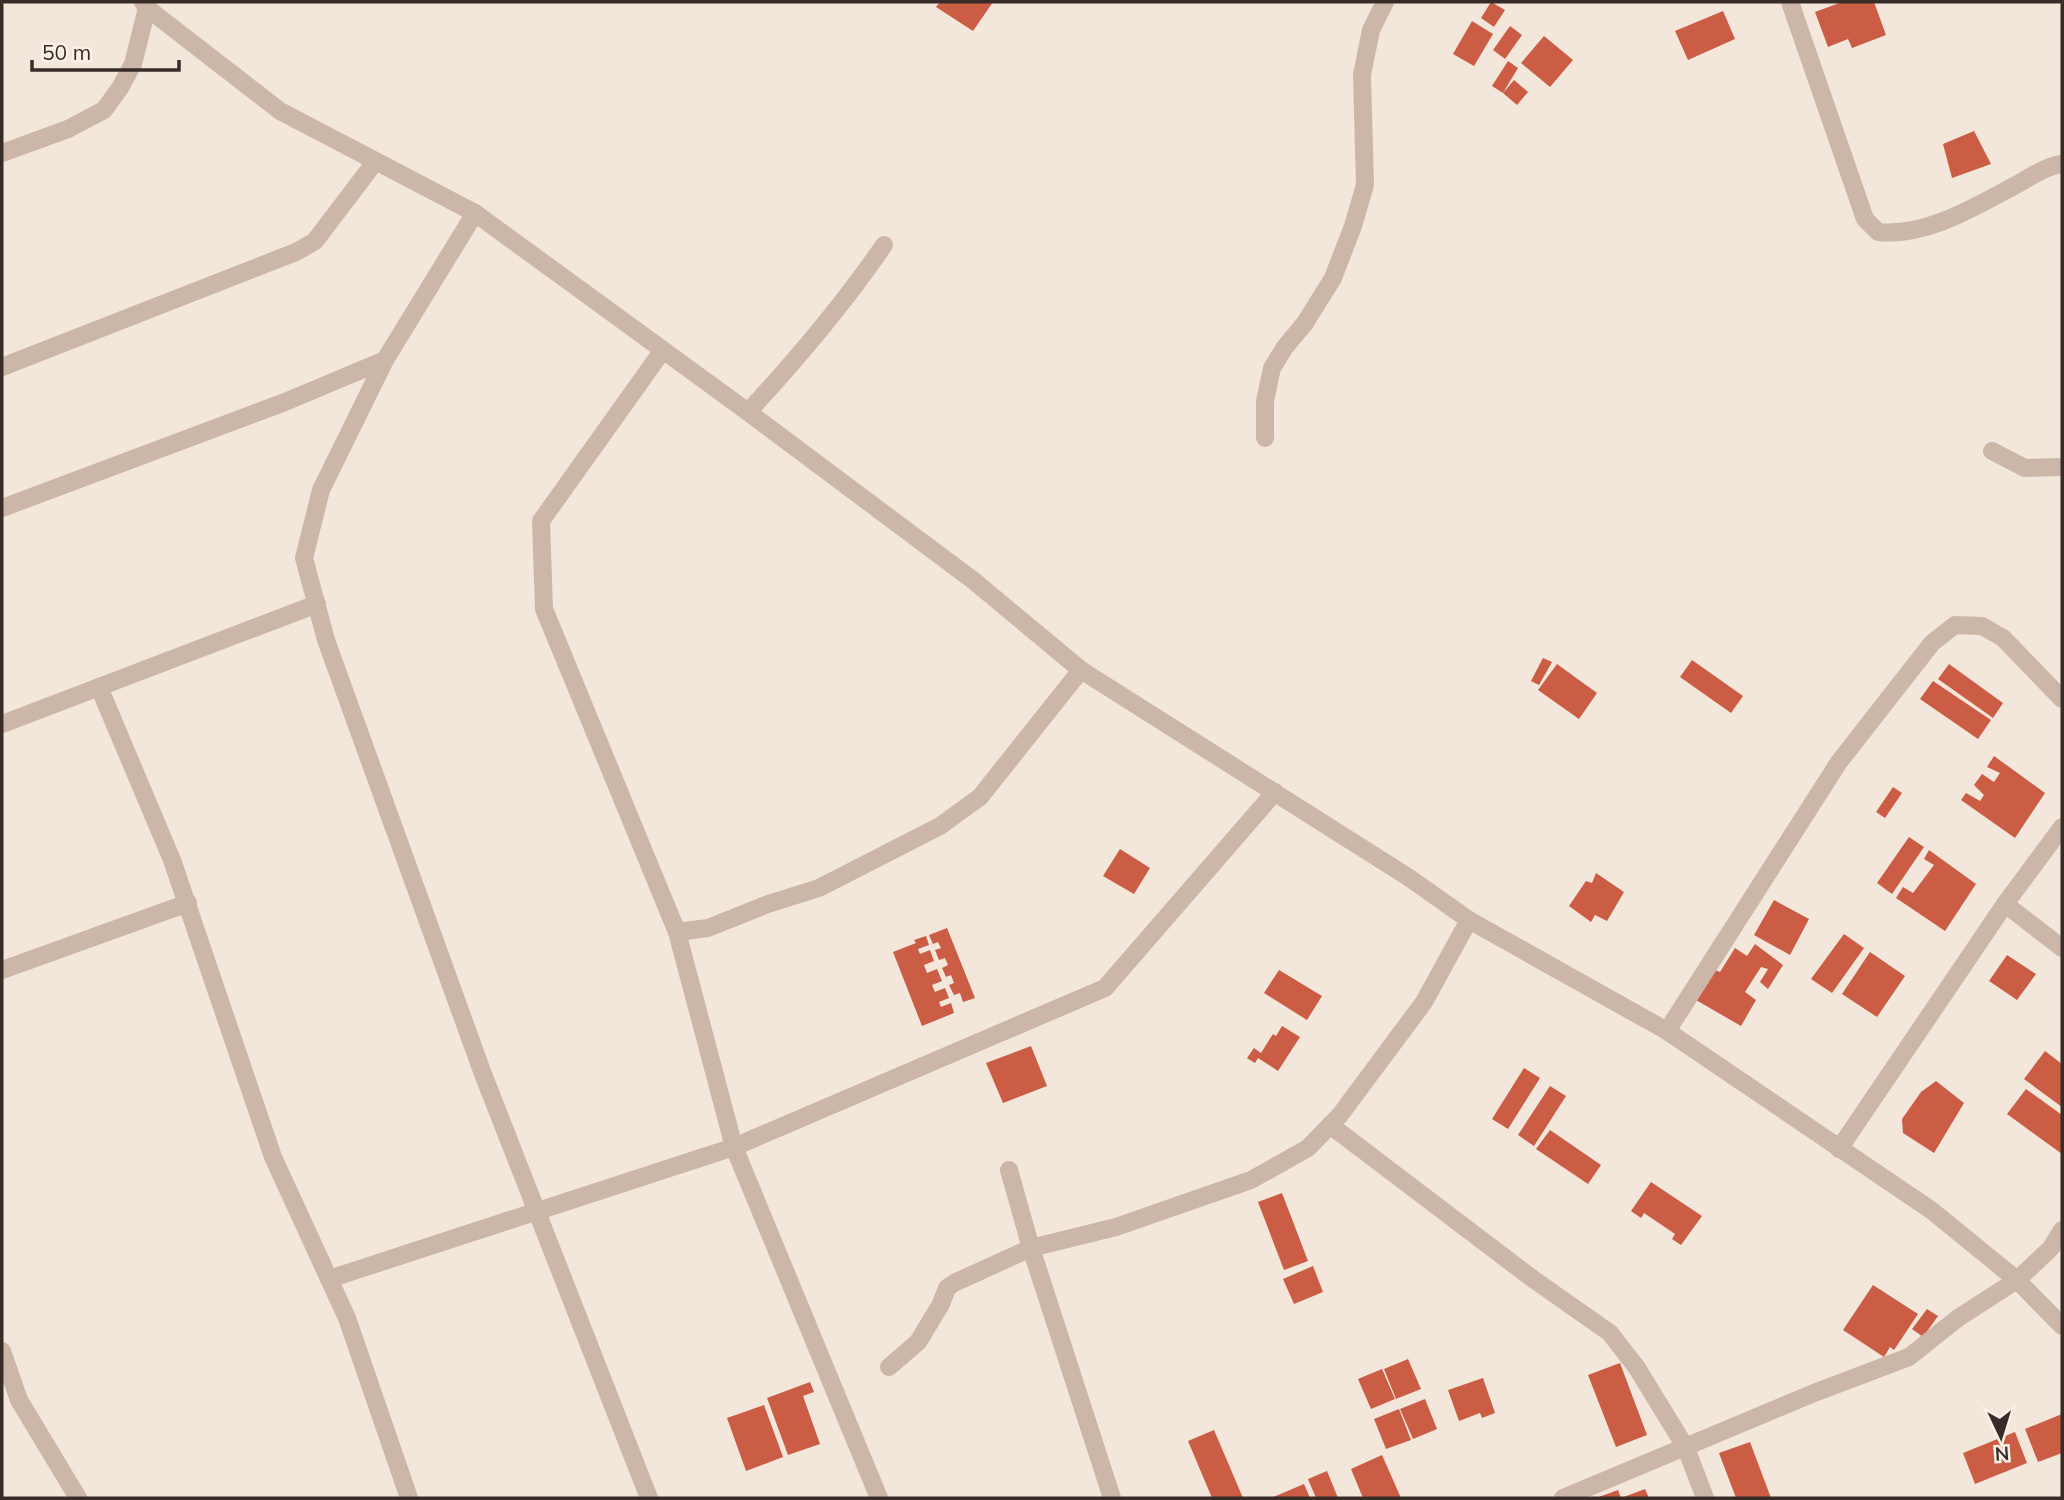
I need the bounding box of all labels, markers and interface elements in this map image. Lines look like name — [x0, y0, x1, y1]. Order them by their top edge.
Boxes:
scale bar — [32, 28, 178, 72]
text: 50 m — [42, 39, 91, 65]
north arrow — [1966, 1402, 2036, 1472]
text: N — [1994, 1441, 2010, 1466]

